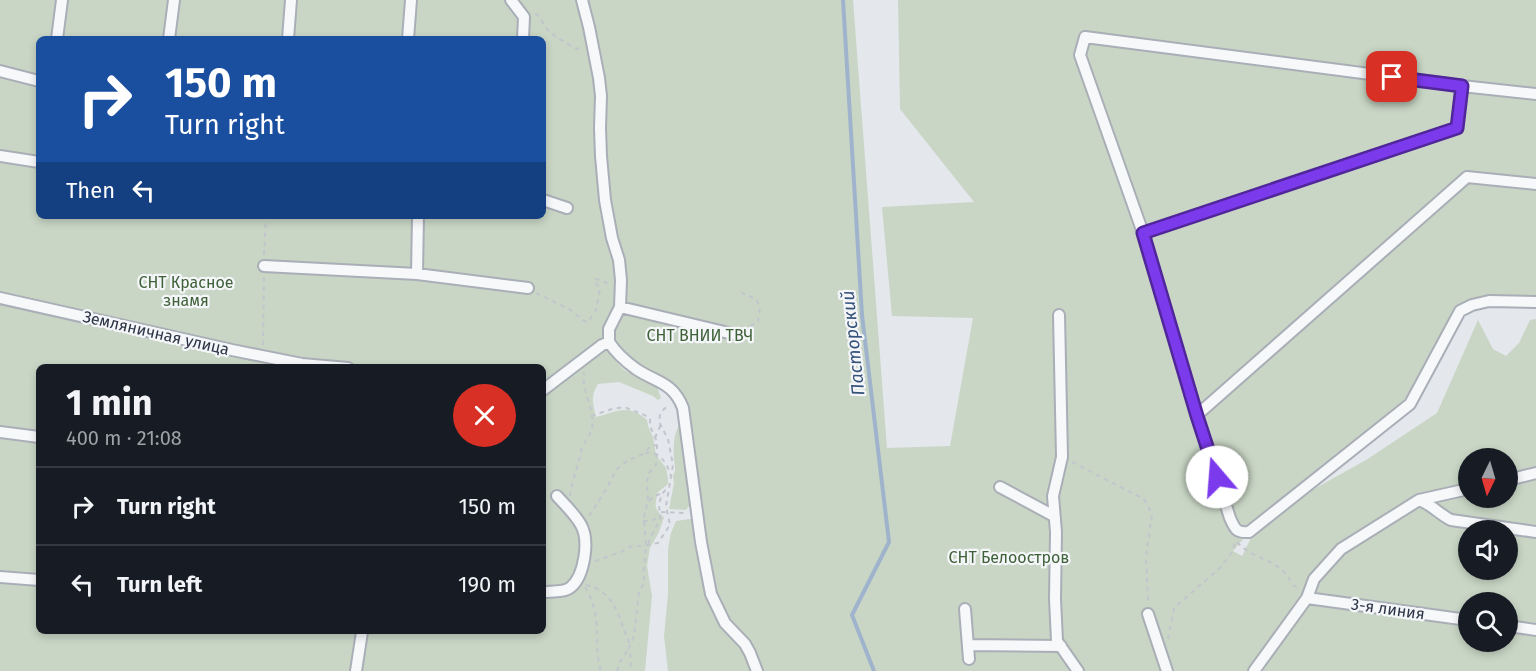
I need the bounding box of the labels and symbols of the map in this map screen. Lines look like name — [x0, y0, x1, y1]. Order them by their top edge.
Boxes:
pin — [1366, 51, 1417, 102]
park label: СНТ Красное знамя — [138, 273, 234, 310]
water label: Пасторский — [837, 289, 869, 397]
street label: Земляничная улица — [81, 307, 231, 359]
park label: СНТ ВНИИ ТВЧ — [647, 326, 753, 345]
position arrow — [1185, 445, 1249, 509]
north arrow — [1458, 448, 1518, 508]
park label: СНТ Белоостров — [949, 548, 1069, 567]
street label: 3-я линия — [1350, 594, 1426, 624]

